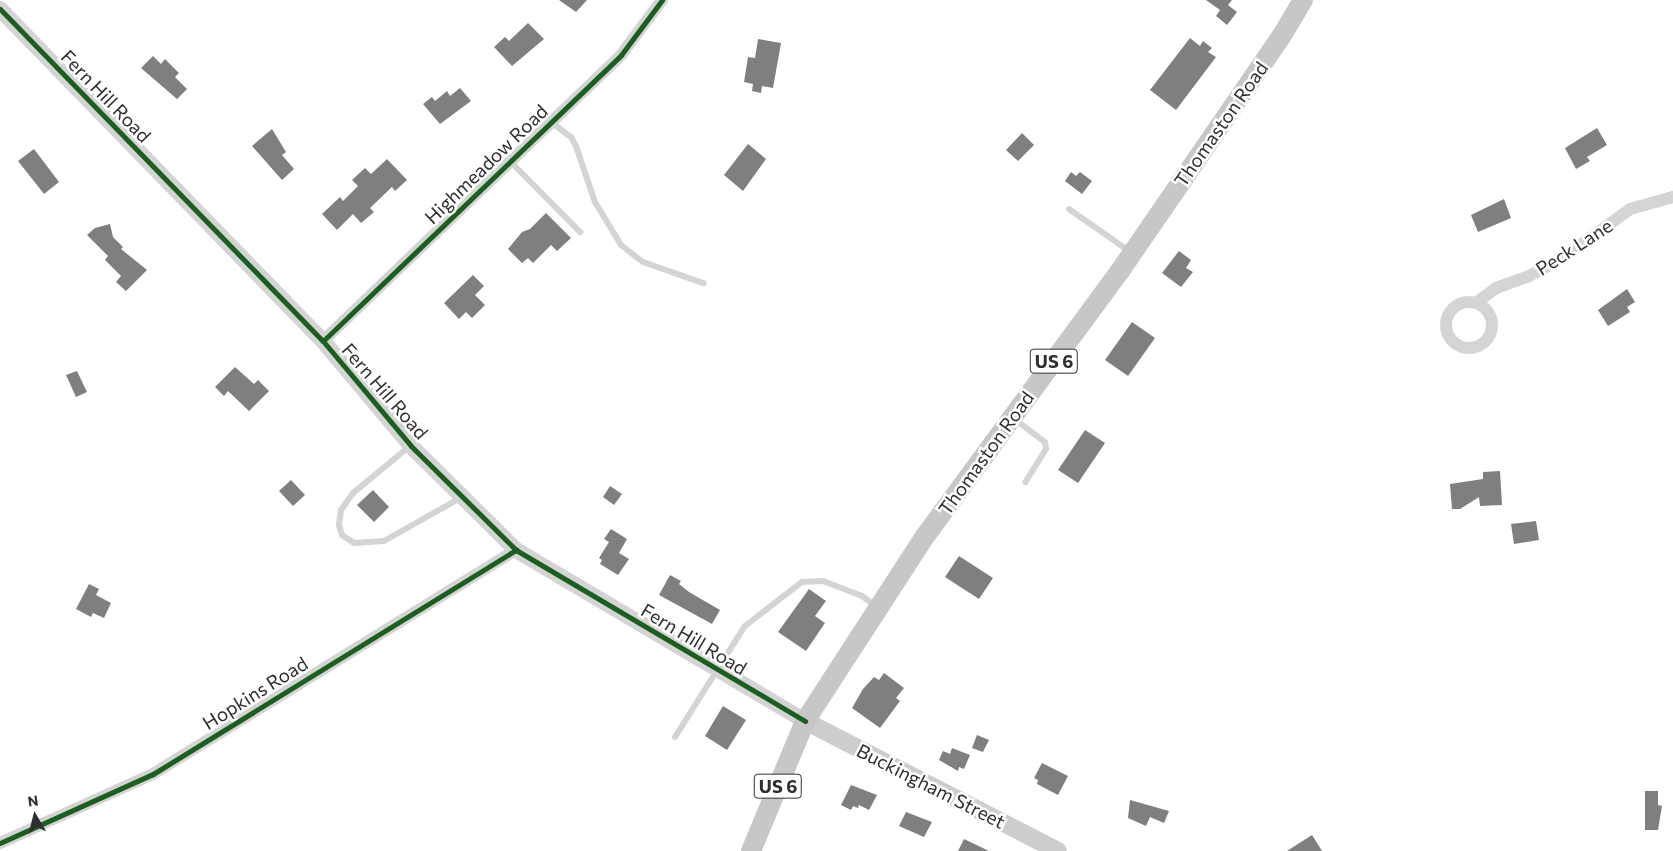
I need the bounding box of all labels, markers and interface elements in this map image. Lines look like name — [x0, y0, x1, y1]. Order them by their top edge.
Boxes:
street label: Fern Hill Road — [56, 45, 156, 147]
street label: Thomaston Road — [1169, 57, 1273, 191]
street label: Highmeadow Road — [420, 100, 552, 228]
street label: Peck Lane — [1531, 214, 1617, 280]
street label: Fern Hill Road — [337, 338, 433, 444]
road number: US 6 — [1029, 346, 1079, 376]
street label: Thomaston Road — [933, 387, 1039, 519]
street label: Fern Hill Road — [637, 598, 751, 680]
street label: Hopkins Road — [198, 652, 312, 734]
street label: Buckingham Street — [853, 739, 1009, 833]
road number: US 6 — [753, 770, 803, 801]
north arrow — [10, 791, 60, 841]
text: N — [26, 792, 39, 810]

